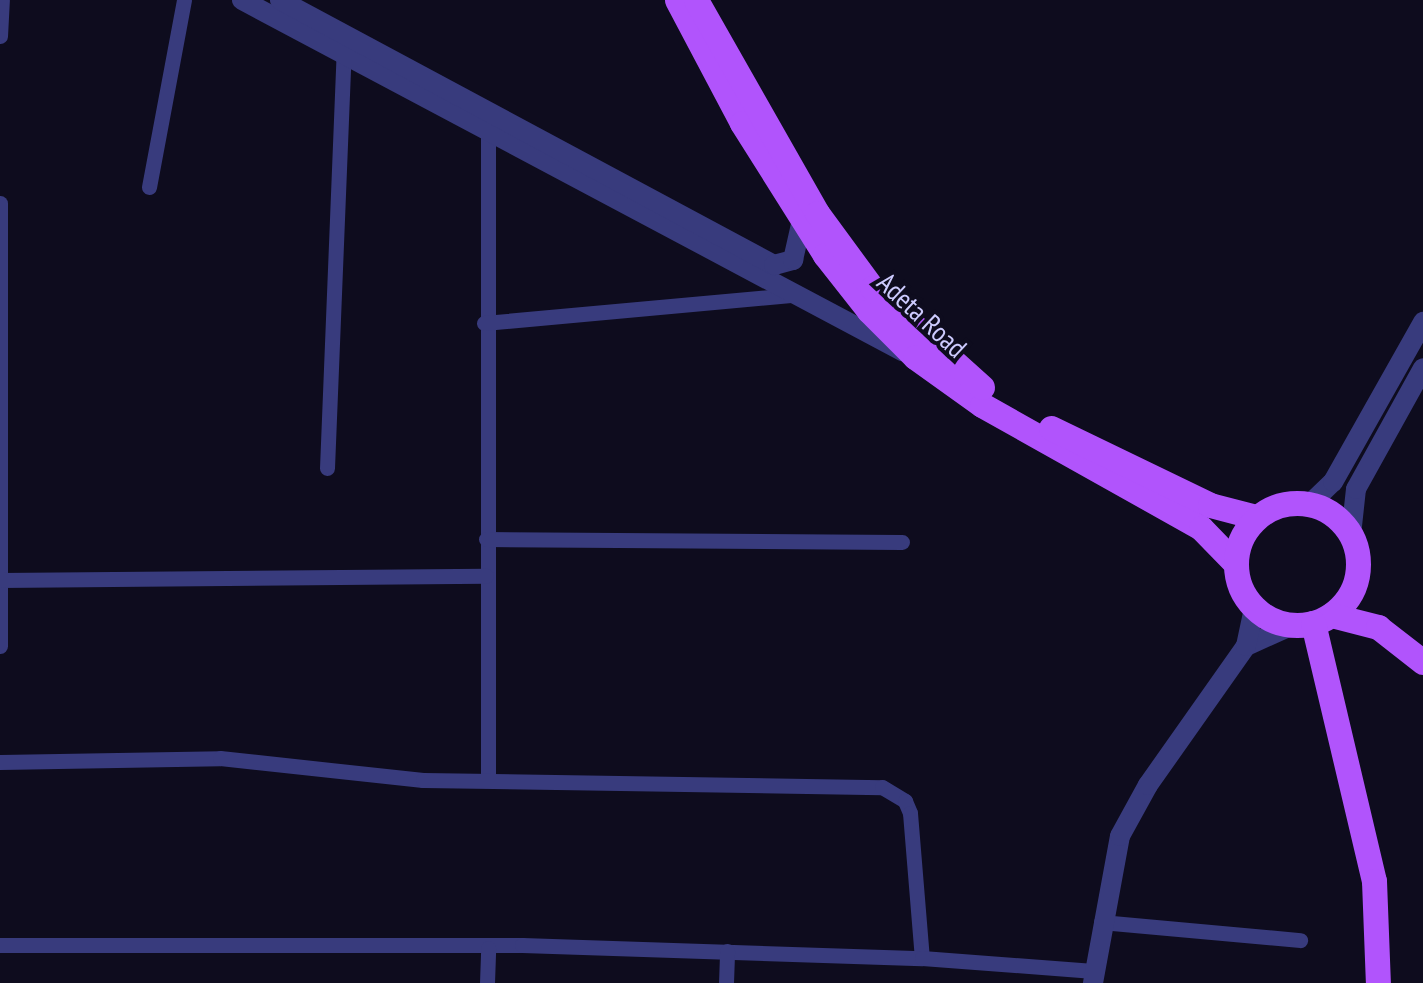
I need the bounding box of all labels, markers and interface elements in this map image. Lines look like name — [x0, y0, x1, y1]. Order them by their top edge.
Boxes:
street label: Adeta Road — [870, 265, 974, 365]

